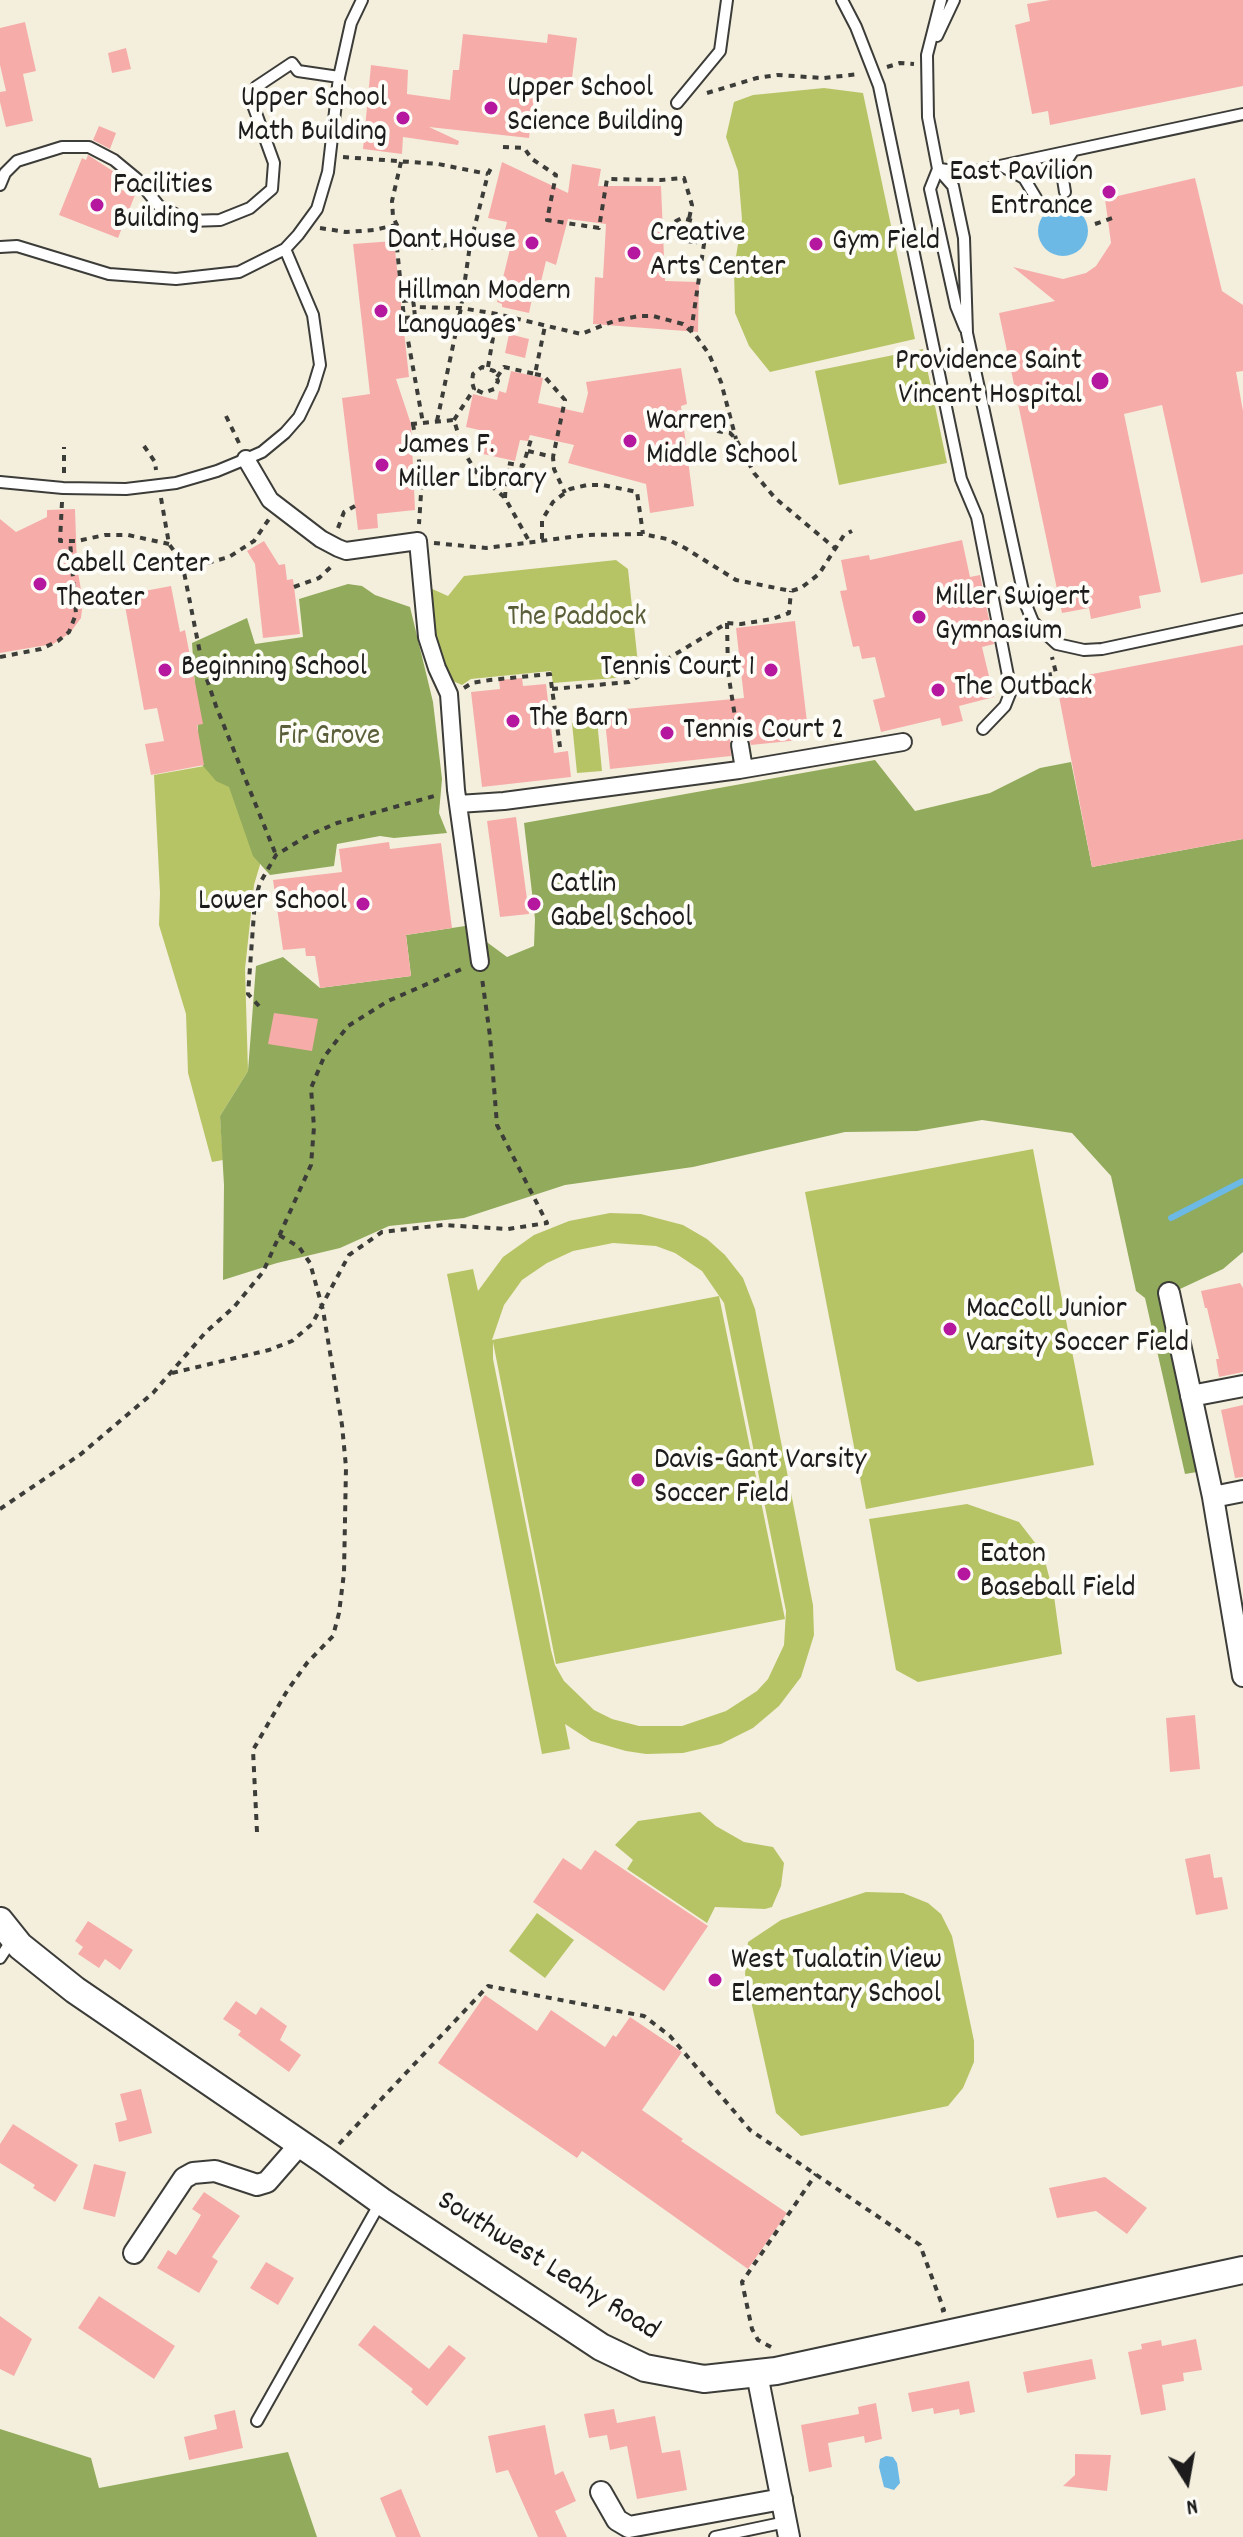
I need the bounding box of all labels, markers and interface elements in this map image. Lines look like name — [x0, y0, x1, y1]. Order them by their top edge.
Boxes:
place label: Upper School Science Building — [507, 73, 683, 144]
place label: Upper School Math Building — [237, 83, 387, 154]
marker: Upper School Science Building — [482, 99, 500, 117]
marker: Upper School Math Building — [394, 109, 412, 127]
place label: East Pavilion Entrance — [949, 157, 1093, 228]
place label: Facilities Building — [113, 170, 213, 240]
marker: East Pavilion Entrance — [1100, 183, 1118, 201]
marker: Facilities Building — [88, 196, 106, 214]
place label: Creative Arts Center — [650, 218, 785, 288]
place label: Dant House — [387, 225, 516, 261]
place label: Gym Field — [832, 226, 940, 262]
marker: Dant House — [523, 234, 541, 252]
marker: Gym Field — [807, 235, 825, 253]
marker: Creative Arts Center — [625, 244, 643, 262]
place label: Hillman Modern Languages — [397, 276, 571, 346]
marker: Hillman Modern Languages — [372, 302, 390, 320]
place label: Providence Saint Vincent Hospital — [895, 346, 1082, 416]
marker: Providence Saint Vincent Hospital — [1089, 370, 1111, 392]
place label: Warren Middle School — [646, 406, 797, 476]
place label: James F. Miller Library — [398, 430, 546, 500]
marker: Warren Middle School — [621, 432, 639, 450]
marker: James F. Miller Library — [373, 456, 391, 474]
place label: Cabell Center Theater — [56, 549, 210, 620]
marker: Cabell Center Theater — [31, 575, 49, 593]
place label: Miller Swigert Gymnasium — [935, 582, 1090, 652]
park label: The Paddock — [507, 602, 647, 638]
marker: Miller Swigert Gymnasium — [910, 608, 928, 626]
place label: Beginning School — [181, 652, 367, 688]
place label: Tennis Court 1 — [600, 652, 755, 688]
marker: Beginning School — [156, 661, 174, 679]
marker: Tennis Court 1 — [762, 661, 780, 679]
place label: The Outback — [954, 672, 1092, 708]
marker: The Outback — [929, 681, 947, 699]
place label: The Barn — [529, 703, 628, 739]
marker: The Barn — [504, 712, 522, 730]
place label: Tennis Court 2 — [683, 715, 844, 751]
park label: Fir Grove — [278, 721, 380, 757]
marker: Tennis Court 2 — [658, 724, 676, 742]
place label: Catlin Gabel School — [550, 869, 692, 940]
place label: Lower School — [198, 886, 347, 922]
marker: Lower School — [354, 895, 372, 913]
marker: Catlin Gabel School — [525, 895, 543, 913]
place label: MacColl Junior Varsity Soccer Field — [966, 1294, 1189, 1364]
marker: MacColl Junior Varsity Soccer Field — [941, 1320, 959, 1338]
place label: Davis-Gant Varsity Soccer Field — [654, 1445, 866, 1516]
marker: Davis-Gant Varsity Soccer Field — [629, 1471, 647, 1489]
place label: Eaton Baseball Field — [980, 1539, 1136, 1610]
marker: Eaton Baseball Field — [955, 1565, 973, 1583]
place label: West Tualatin View Elementary School — [731, 1945, 942, 2016]
marker: West Tualatin View Elementary School — [706, 1971, 724, 1989]
street label: Southwest Leahy Road — [429, 2185, 665, 2351]
north arrow — [1147, 2441, 1227, 2521]
text: N — [1183, 2489, 1200, 2521]

